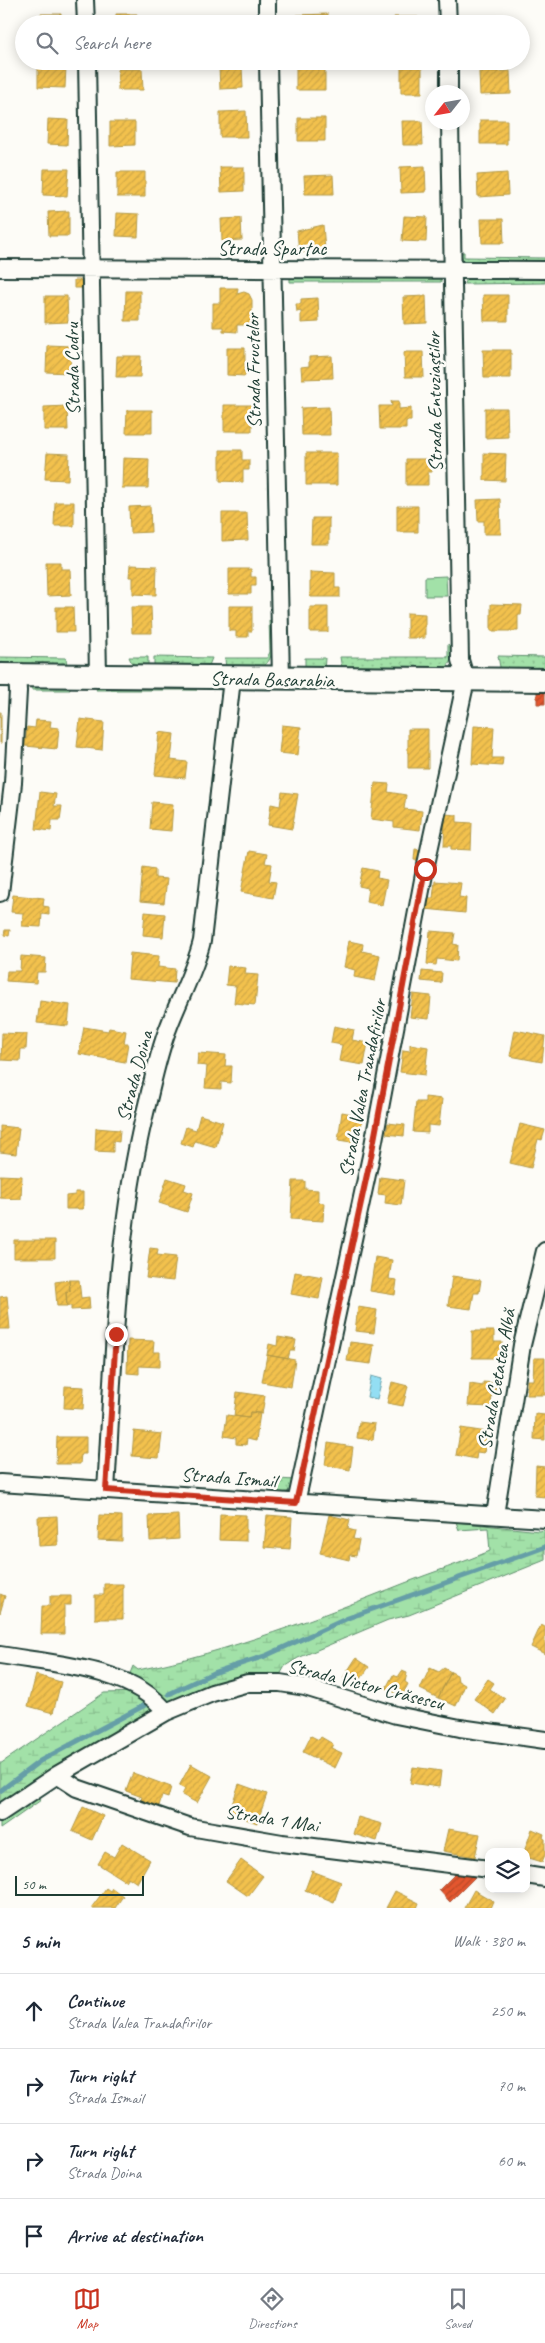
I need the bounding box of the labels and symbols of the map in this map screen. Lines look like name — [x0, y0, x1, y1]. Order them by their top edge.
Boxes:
north arrow — [425, 85, 470, 130]
street label: Strada Spartac — [218, 236, 327, 261]
street label: Strada Fructelor — [240, 312, 267, 429]
street label: Strada Codru — [59, 321, 86, 415]
street label: Strada Entuziaștilor — [421, 330, 448, 472]
street label: Strada Basarabia — [210, 666, 335, 693]
route start — [414, 858, 437, 881]
street label: Strada Valea Trandafirilor — [333, 995, 392, 1179]
street label: Strada Doina — [110, 1026, 159, 1124]
street label: Strada Cetatea Albă — [472, 1305, 521, 1451]
route end — [105, 1323, 128, 1346]
street label: Strada Ismail — [180, 1462, 281, 1494]
street label: Strada Victor Crăsescu — [285, 1653, 448, 1716]
street label: Strada 1 Mai — [223, 1799, 323, 1839]
scale bar — [15, 1873, 144, 1896]

